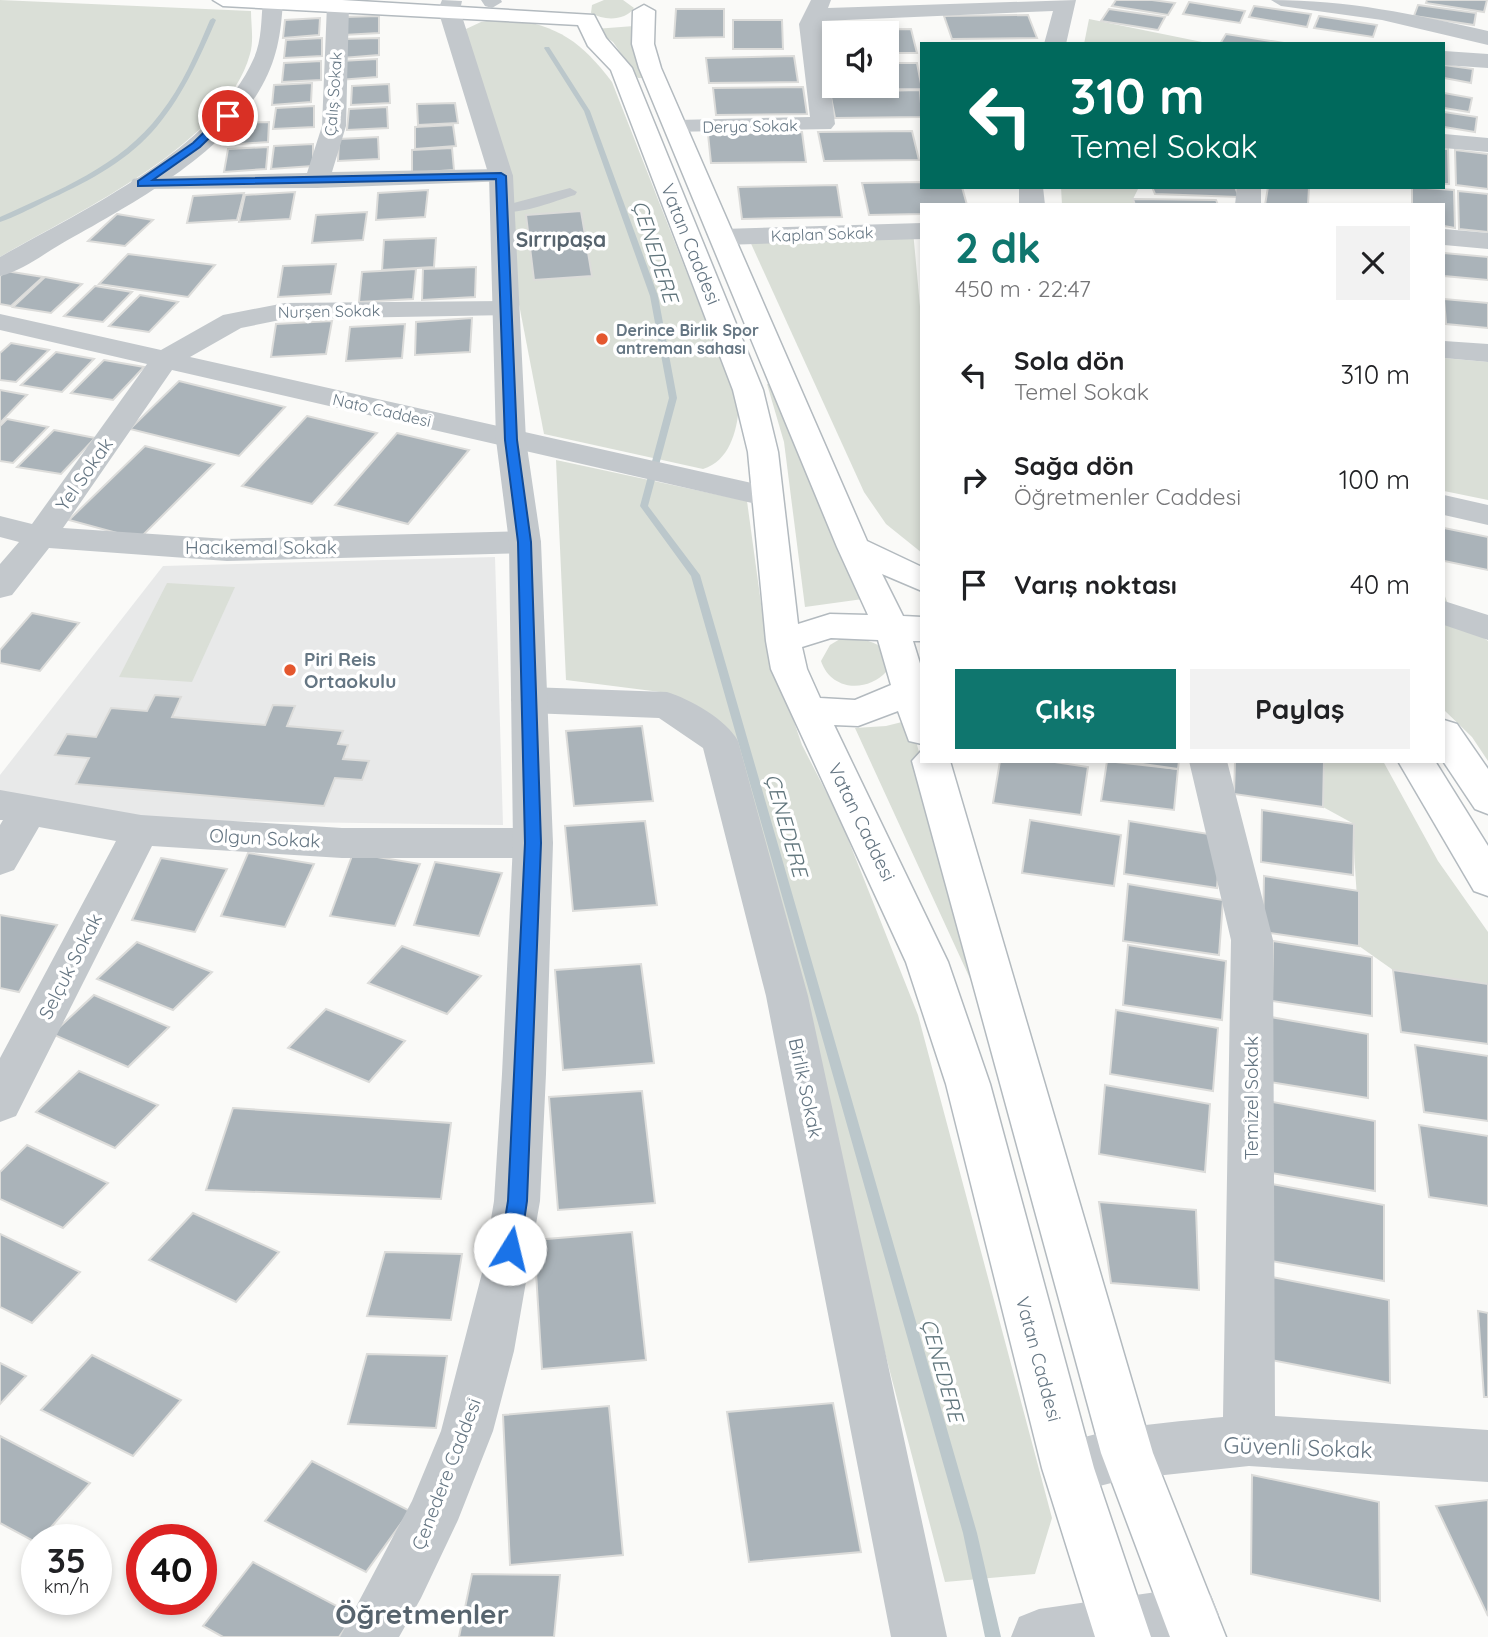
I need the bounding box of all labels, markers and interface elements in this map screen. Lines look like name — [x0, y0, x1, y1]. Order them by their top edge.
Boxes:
map controls — [822, 21, 899, 98]
button: sound — [822, 21, 899, 98]
street label: Çalış Sokak — [320, 51, 346, 137]
text: 310 m — [1070, 65, 1204, 126]
icon: left — [955, 70, 1046, 161]
pin — [198, 86, 258, 146]
icon: arrive — [209, 97, 247, 135]
street label: Derya Sokak — [702, 115, 798, 137]
text: Temel Sokak — [1070, 126, 1258, 166]
street label: Vatan Caddesi — [656, 180, 726, 308]
water label: ÇENEDERE — [627, 197, 686, 308]
text: 2 dk — [955, 221, 1041, 274]
street label: Kaplan Sokak — [770, 222, 874, 246]
district label: Sırrıpaşa — [516, 226, 606, 252]
button: close — [1336, 226, 1410, 300]
text: 450 m · 22:47 — [955, 274, 1091, 303]
street label: Nurşen Sokak — [278, 300, 380, 322]
place label: Derince Birlik Spor antreman sahası — [616, 320, 759, 358]
marker: Derince Birlik Spor antreman sahası — [594, 331, 610, 347]
text: Sola dön — [1014, 344, 1124, 377]
icon: left — [955, 356, 993, 394]
text: 310 m — [1340, 358, 1410, 391]
text: Temel Sokak — [1014, 377, 1149, 406]
street label: Nato Caddesi — [331, 389, 433, 431]
street label: Yel Sokak — [50, 433, 118, 515]
text: Sağa dön — [1014, 449, 1134, 482]
icon: right — [955, 461, 993, 499]
text: 100 m — [1339, 463, 1410, 496]
text: Öğretmenler Caddesi — [1014, 482, 1241, 511]
street label: Hacıkemal Sokak — [185, 535, 337, 559]
icon: arrive — [955, 566, 993, 604]
text: Varış noktası — [1014, 568, 1177, 601]
text: 40 m — [1350, 568, 1410, 601]
place label: Piri Reis Ortaokulu — [304, 647, 396, 693]
marker: Piri Reis Ortaokulu — [282, 662, 298, 678]
button: Çıkış — [955, 669, 1176, 749]
button: Paylaş — [1190, 669, 1410, 749]
street label: Vatan Caddesi — [823, 759, 901, 885]
water label: ÇENEDERE — [760, 771, 815, 882]
street label: Olgun Sokak — [209, 823, 321, 853]
street label: Selçuk Sokak — [33, 909, 107, 1023]
street label: Birlik Sokak — [784, 1036, 828, 1140]
street label: Temizel Sokak — [1239, 1036, 1263, 1160]
position arrow — [473, 1212, 547, 1286]
street label: Vatan Caddesi — [1011, 1294, 1067, 1424]
water label: ÇENEDERE — [916, 1316, 971, 1427]
street label: Çenedere Caddesi — [406, 1395, 486, 1553]
street label: Güvenli Sokak — [1223, 1430, 1373, 1464]
speed limit sign: 40 — [126, 1524, 217, 1615]
text: 35 — [47, 1538, 86, 1582]
text: km/h — [44, 1575, 89, 1598]
district label: Öğretmenler — [335, 1596, 509, 1631]

